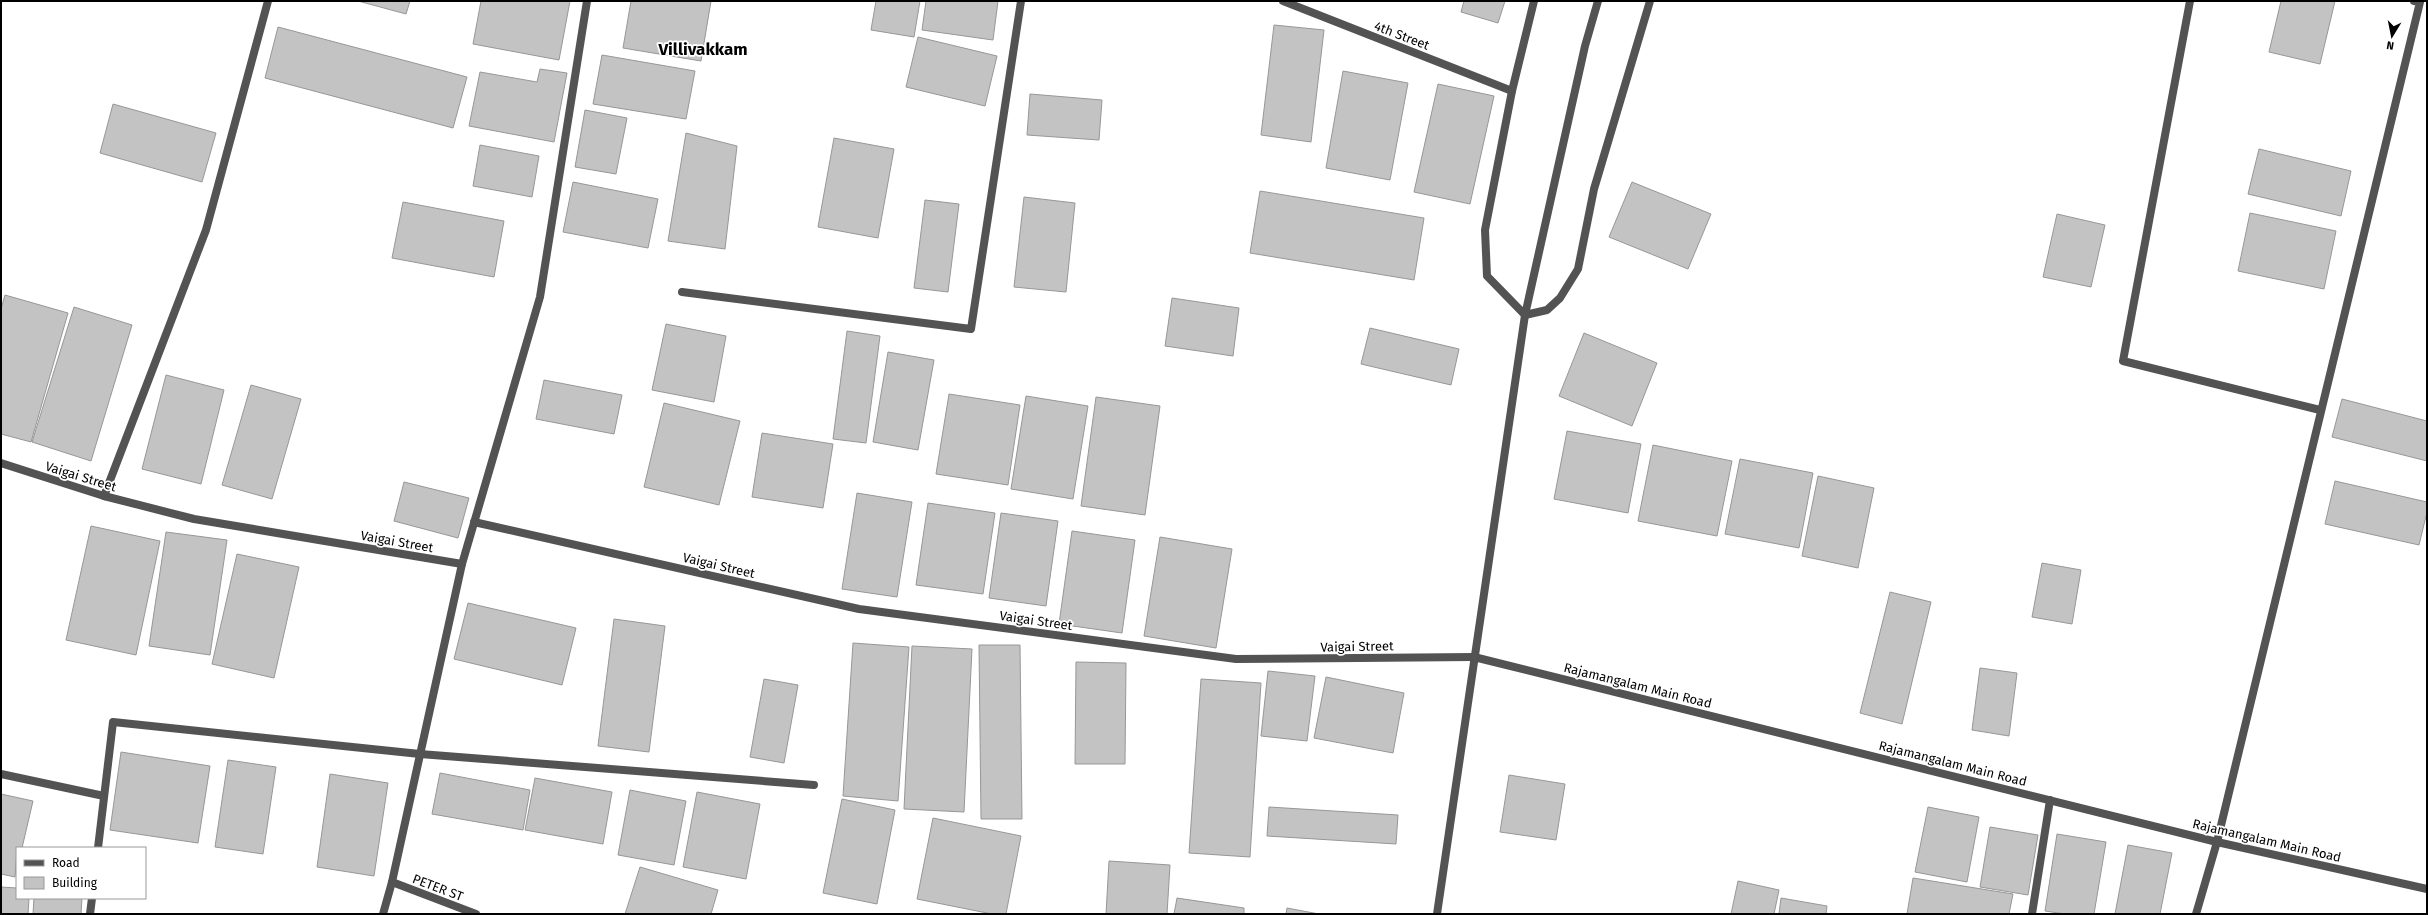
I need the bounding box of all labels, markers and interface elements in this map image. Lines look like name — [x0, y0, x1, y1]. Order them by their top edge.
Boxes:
north arrow — [2372, 16, 2412, 56]
street label: 4th Street — [1372, 18, 1432, 53]
text: N — [2386, 38, 2395, 52]
district label: Villivakkam — [657, 39, 748, 60]
street label: Vaigai Street — [44, 459, 118, 494]
street label: Vaigai Street — [359, 528, 435, 555]
street label: Vaigai Street — [681, 550, 757, 581]
street label: Vaigai Street — [999, 608, 1074, 633]
street label: Vaigai Street — [1320, 638, 1394, 655]
street label: Rajamangalam Main Road — [1562, 660, 1713, 711]
street label: Rajamangalam Main Road — [1877, 738, 2028, 789]
street label: Rajamangalam Main Road — [2191, 816, 2343, 865]
legend — [16, 847, 146, 899]
text: Road — [52, 856, 80, 870]
street label: PETER ST — [410, 871, 466, 904]
text: Building — [52, 876, 98, 890]

